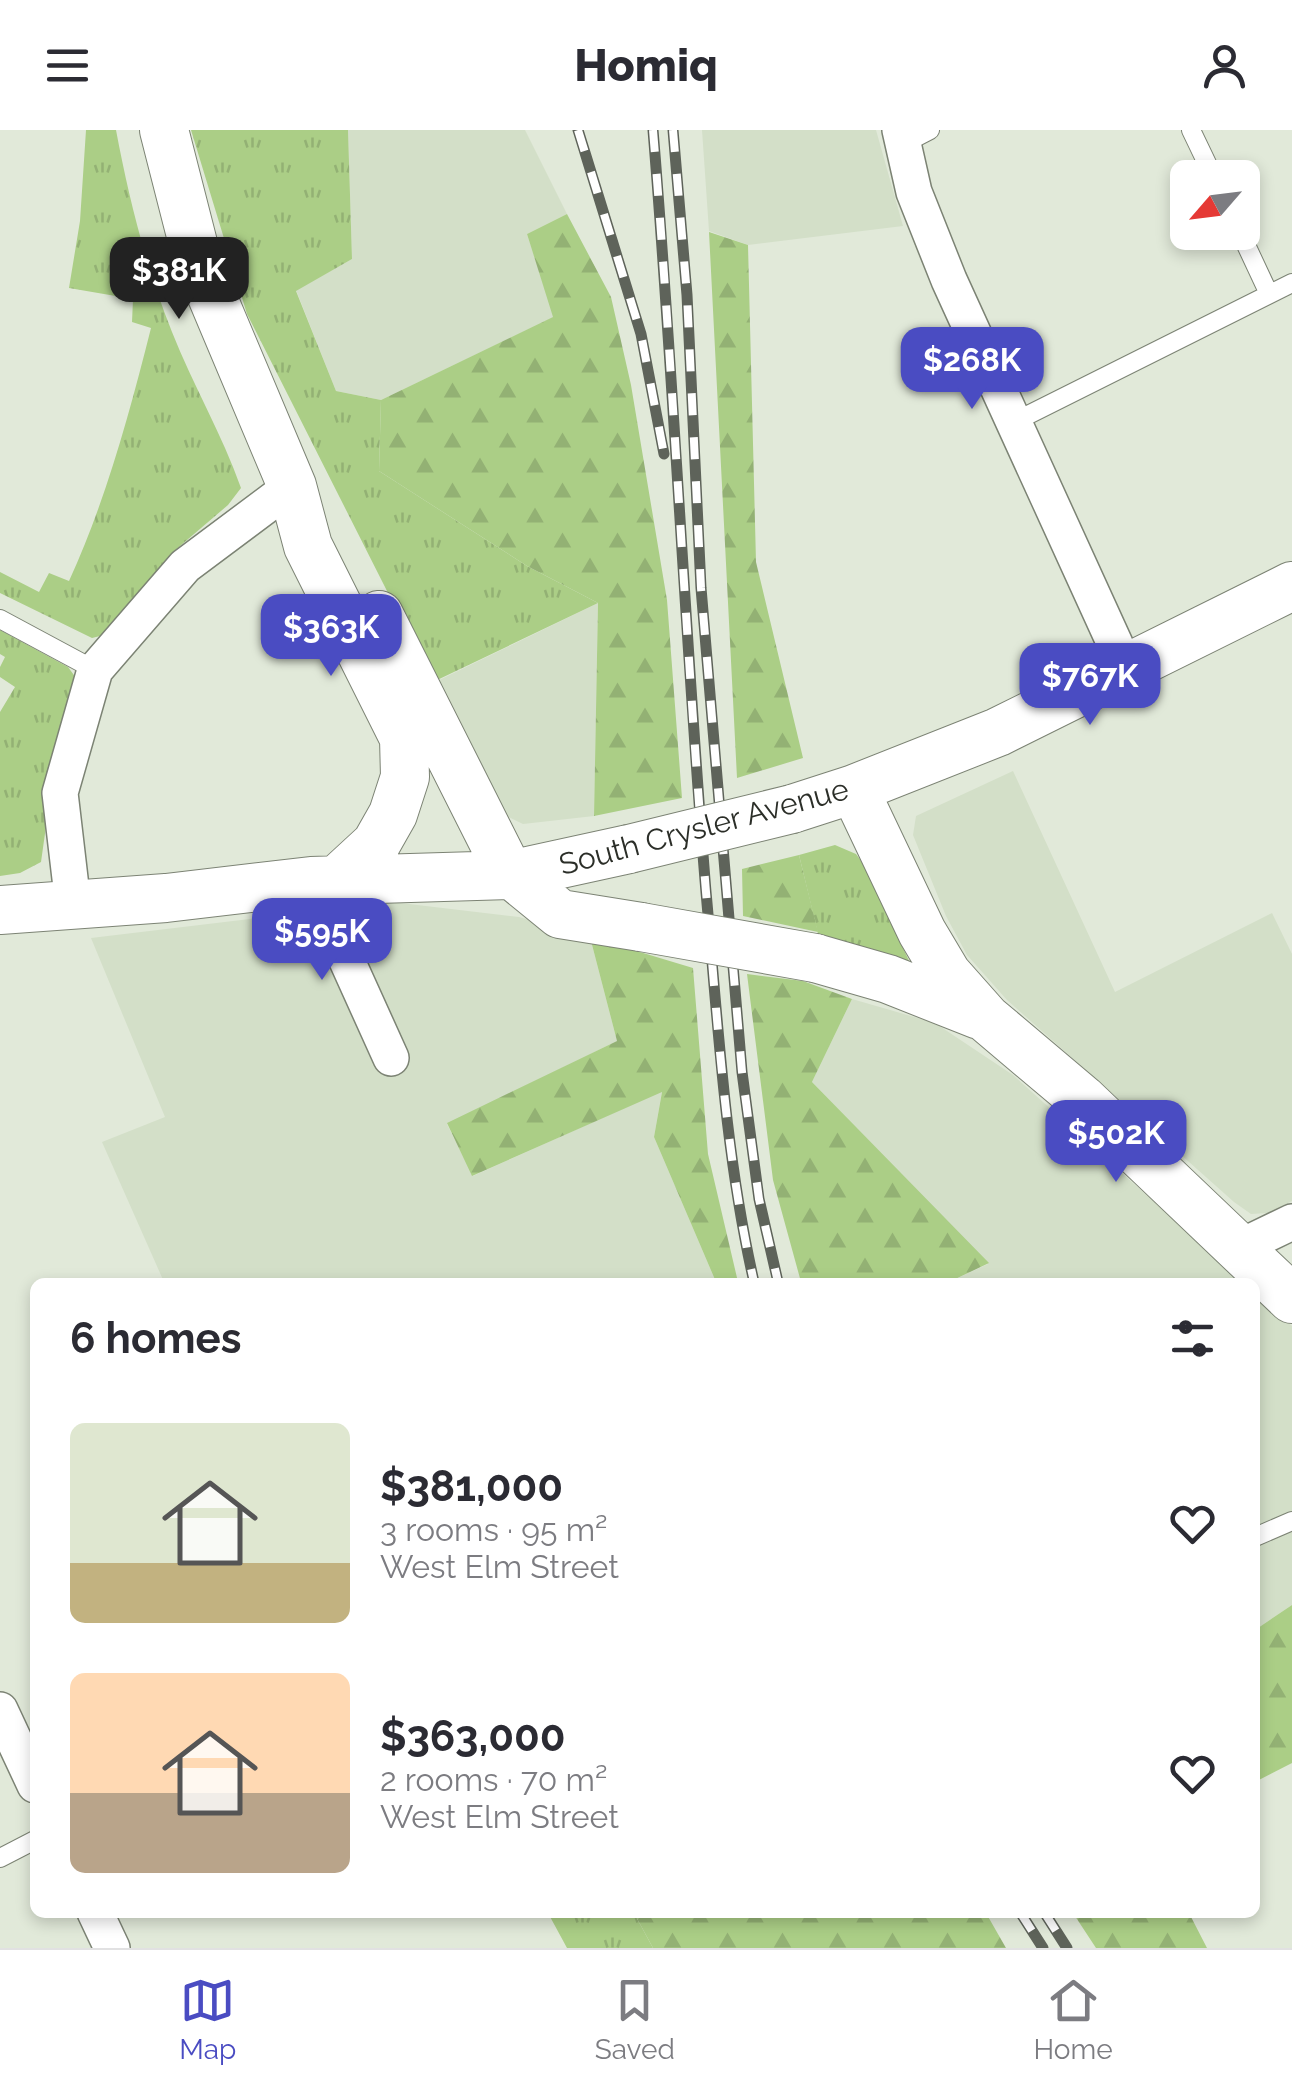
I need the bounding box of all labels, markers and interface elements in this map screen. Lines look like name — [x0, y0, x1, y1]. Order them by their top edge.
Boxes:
icon: menu — [40, 38, 95, 93]
icon: person — [1197, 38, 1252, 93]
text: Homiq — [574, 39, 718, 92]
north arrow — [1170, 160, 1260, 250]
map controls — [1170, 160, 1260, 250]
pin: $381K — [109, 237, 249, 322]
text: $381K — [132, 251, 226, 288]
pin: $268K — [902, 327, 1042, 412]
text: $268K — [923, 341, 1021, 378]
pin: $363K — [261, 594, 401, 679]
text: $363K — [283, 608, 379, 645]
pin: $767K — [1020, 643, 1160, 728]
text: $767K — [1041, 657, 1139, 694]
street label: South Crysler Avenue — [555, 771, 852, 882]
pin: $595K — [252, 898, 392, 983]
text: $595K — [274, 912, 370, 949]
pin: $502K — [1046, 1100, 1186, 1185]
text: $502K — [1067, 1114, 1165, 1151]
icon: filters — [1165, 1311, 1220, 1366]
text: 6 homes — [70, 1314, 241, 1363]
text: $381,000 — [380, 1462, 563, 1511]
icon: home — [150, 1463, 270, 1583]
icon: heart — [1165, 1496, 1220, 1551]
text: 3 rooms · 95 m² — [380, 1511, 607, 1548]
text: West Elm Street — [380, 1548, 619, 1585]
text: $363,000 — [380, 1712, 566, 1761]
icon: home — [150, 1713, 270, 1833]
icon: heart — [1165, 1746, 1220, 1801]
text: 2 rooms · 70 m² — [380, 1761, 607, 1798]
text: West Elm Street — [380, 1798, 619, 1835]
tab: Map — [179, 1973, 236, 2066]
tab: Saved — [595, 1973, 675, 2066]
tab: Home — [1033, 1973, 1113, 2066]

